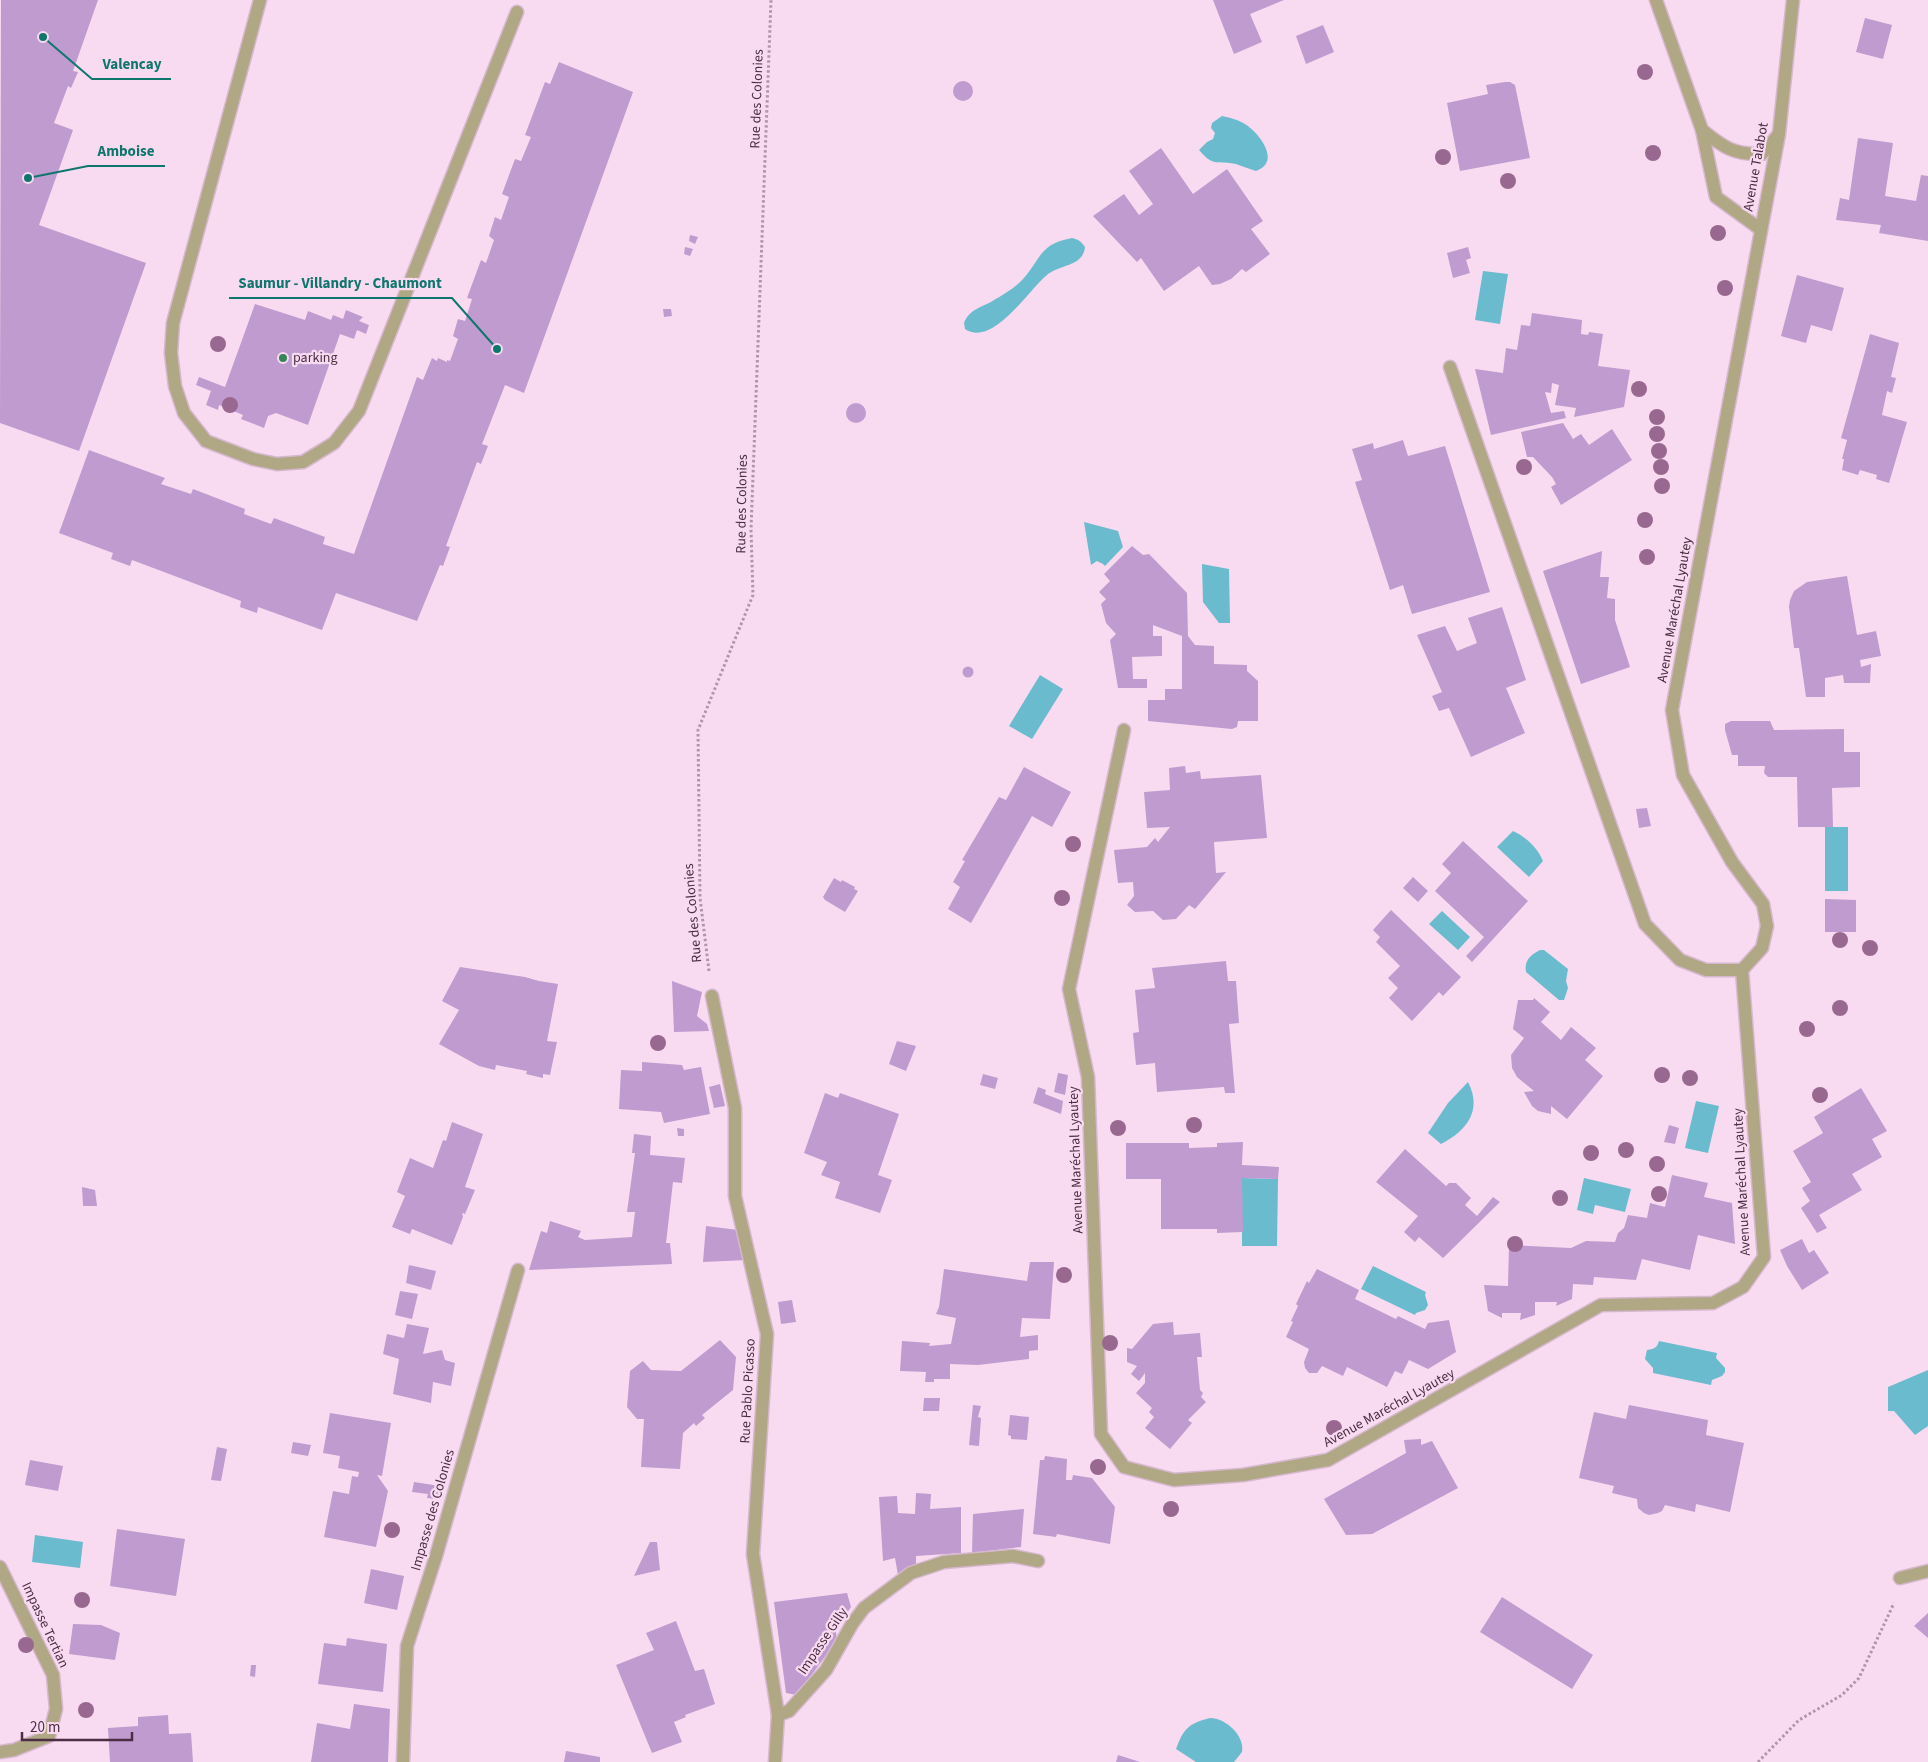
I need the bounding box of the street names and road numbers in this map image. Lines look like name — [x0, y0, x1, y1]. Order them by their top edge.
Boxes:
street label: Rue des Colonies — [745, 49, 769, 149]
street label: Avenue Talabot — [1738, 121, 1774, 213]
street label: Rue des Colonies — [731, 454, 753, 554]
street label: Avenue Maréchal Lyautey — [1652, 535, 1698, 684]
street label: Rue des Colonies — [679, 863, 707, 963]
street label: Avenue Maréchal Lyautey — [1063, 1085, 1089, 1234]
street label: Avenue Maréchal Lyautey — [1728, 1107, 1756, 1256]
street label: Rue Pablo Picasso — [735, 1338, 761, 1444]
street label: Avenue Maréchal Lyautey — [1320, 1363, 1459, 1453]
street label: Impasse des Colonies — [406, 1447, 460, 1573]
street label: Impasse Tertian — [16, 1579, 74, 1671]
street label: Impasse Gilly — [793, 1603, 853, 1679]

